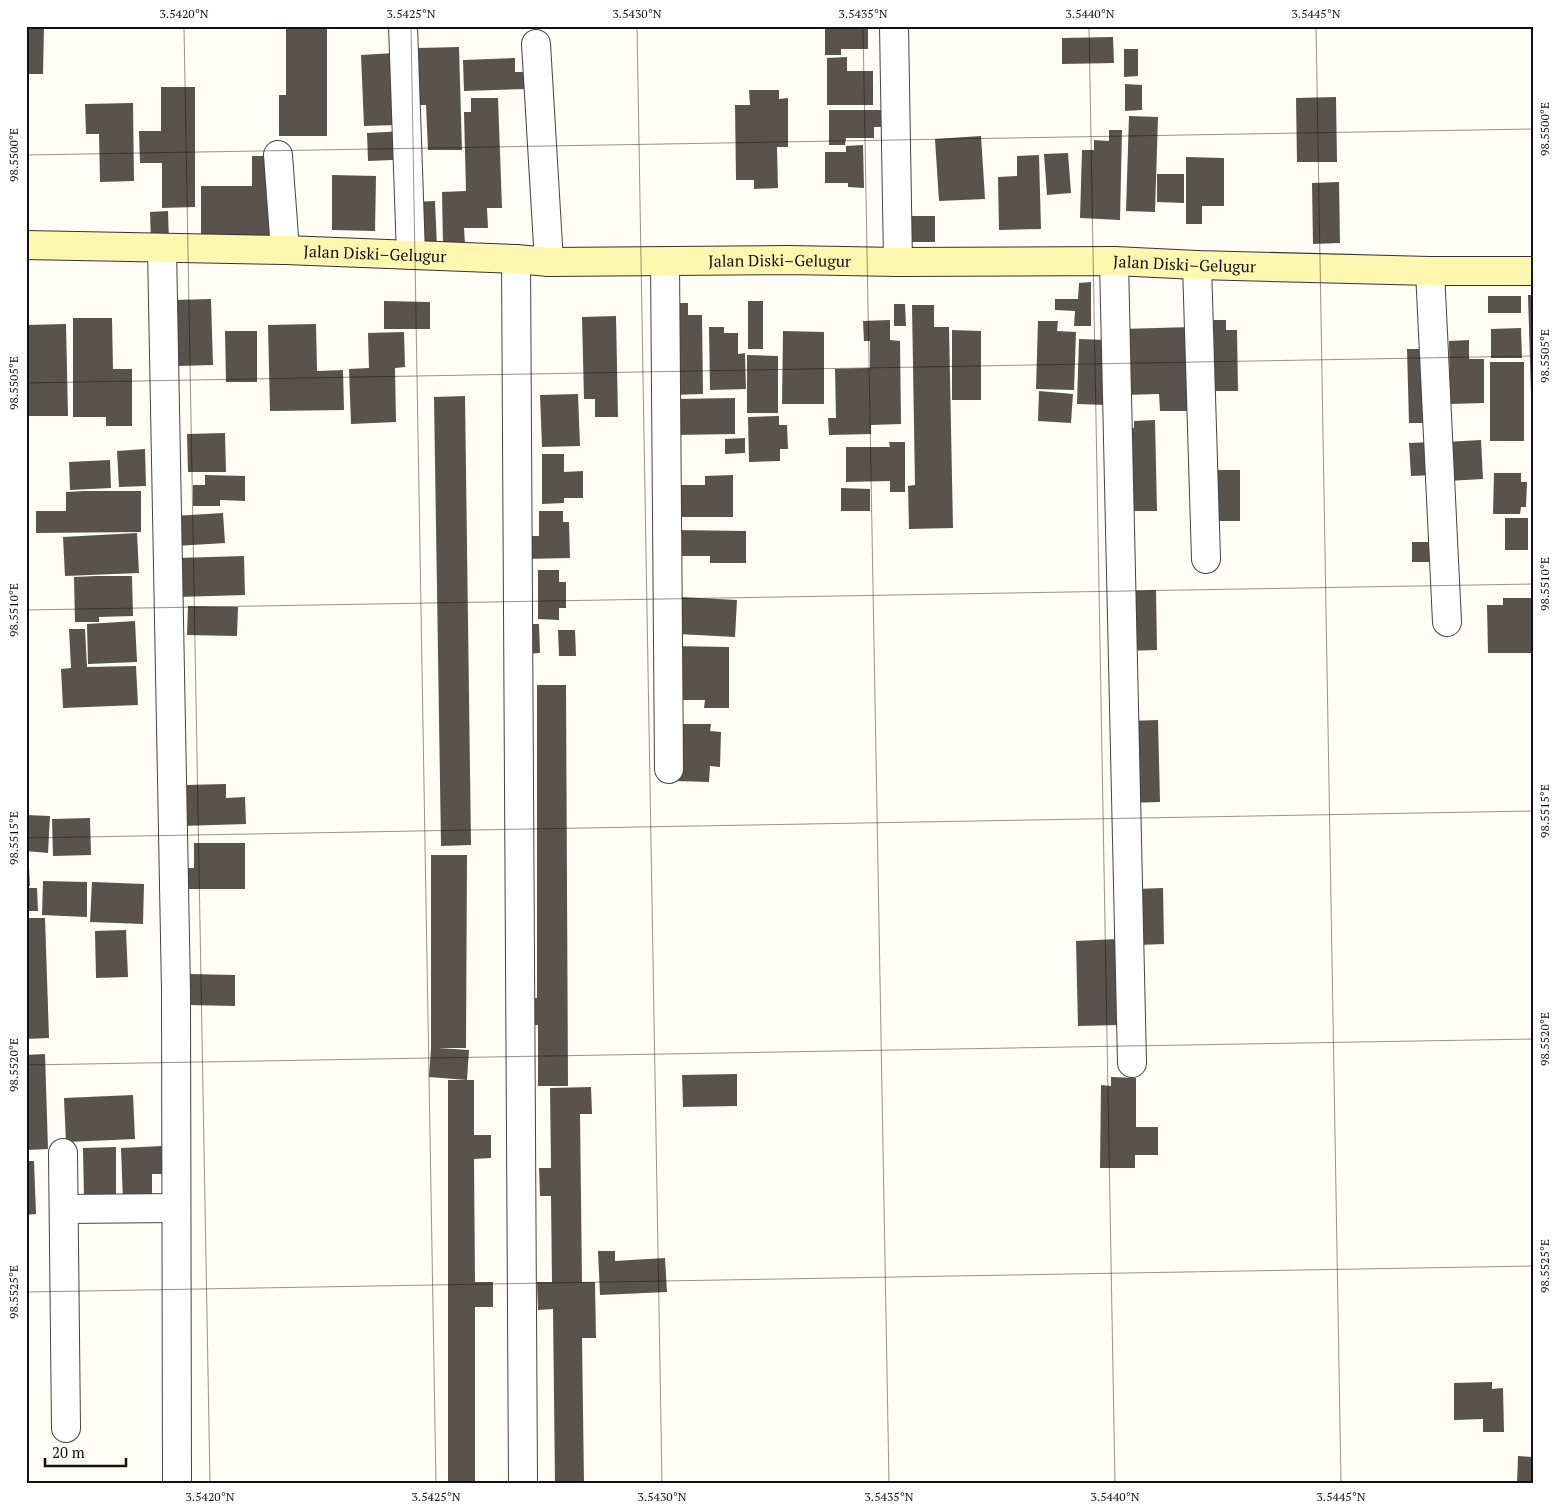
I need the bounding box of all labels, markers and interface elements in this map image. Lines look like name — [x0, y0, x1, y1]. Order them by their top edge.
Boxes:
text: 3.5420°N — [159, 6, 209, 21]
text: 3.5425°N — [386, 6, 436, 21]
text: 3.5430°N — [612, 6, 662, 21]
text: 3.5435°N — [838, 6, 888, 21]
text: 3.5440°N — [1065, 6, 1115, 21]
text: 3.5445°N — [1291, 6, 1341, 21]
text: 98.5500°E — [1537, 102, 1552, 156]
text: 98.5500°E — [6, 128, 21, 182]
street label: Jalan Diski–Gelugur — [303, 240, 448, 267]
street label: Jalan Diski–Gelugur — [708, 249, 852, 272]
street label: Jalan Diski–Gelugur — [1113, 250, 1257, 278]
text: 98.5505°E — [1537, 329, 1552, 383]
text: 98.5505°E — [6, 356, 21, 410]
text: 98.5510°E — [1537, 557, 1552, 611]
text: 98.5510°E — [6, 583, 21, 637]
text: 98.5515°E — [1537, 784, 1552, 838]
text: 98.5515°E — [6, 811, 21, 865]
text: 98.5520°E — [1537, 1012, 1552, 1066]
text: 98.5520°E — [6, 1038, 21, 1092]
text: 98.5525°E — [1537, 1239, 1552, 1293]
text: 98.5525°E — [6, 1265, 21, 1319]
scale bar — [45, 1435, 126, 1467]
text: 20 m — [52, 1442, 85, 1462]
text: 3.5420°N — [185, 1489, 235, 1504]
text: 3.5425°N — [411, 1489, 461, 1504]
text: 3.5430°N — [637, 1489, 687, 1504]
text: 3.5435°N — [864, 1489, 914, 1504]
text: 3.5440°N — [1090, 1489, 1140, 1504]
text: 3.5445°N — [1316, 1489, 1366, 1504]

